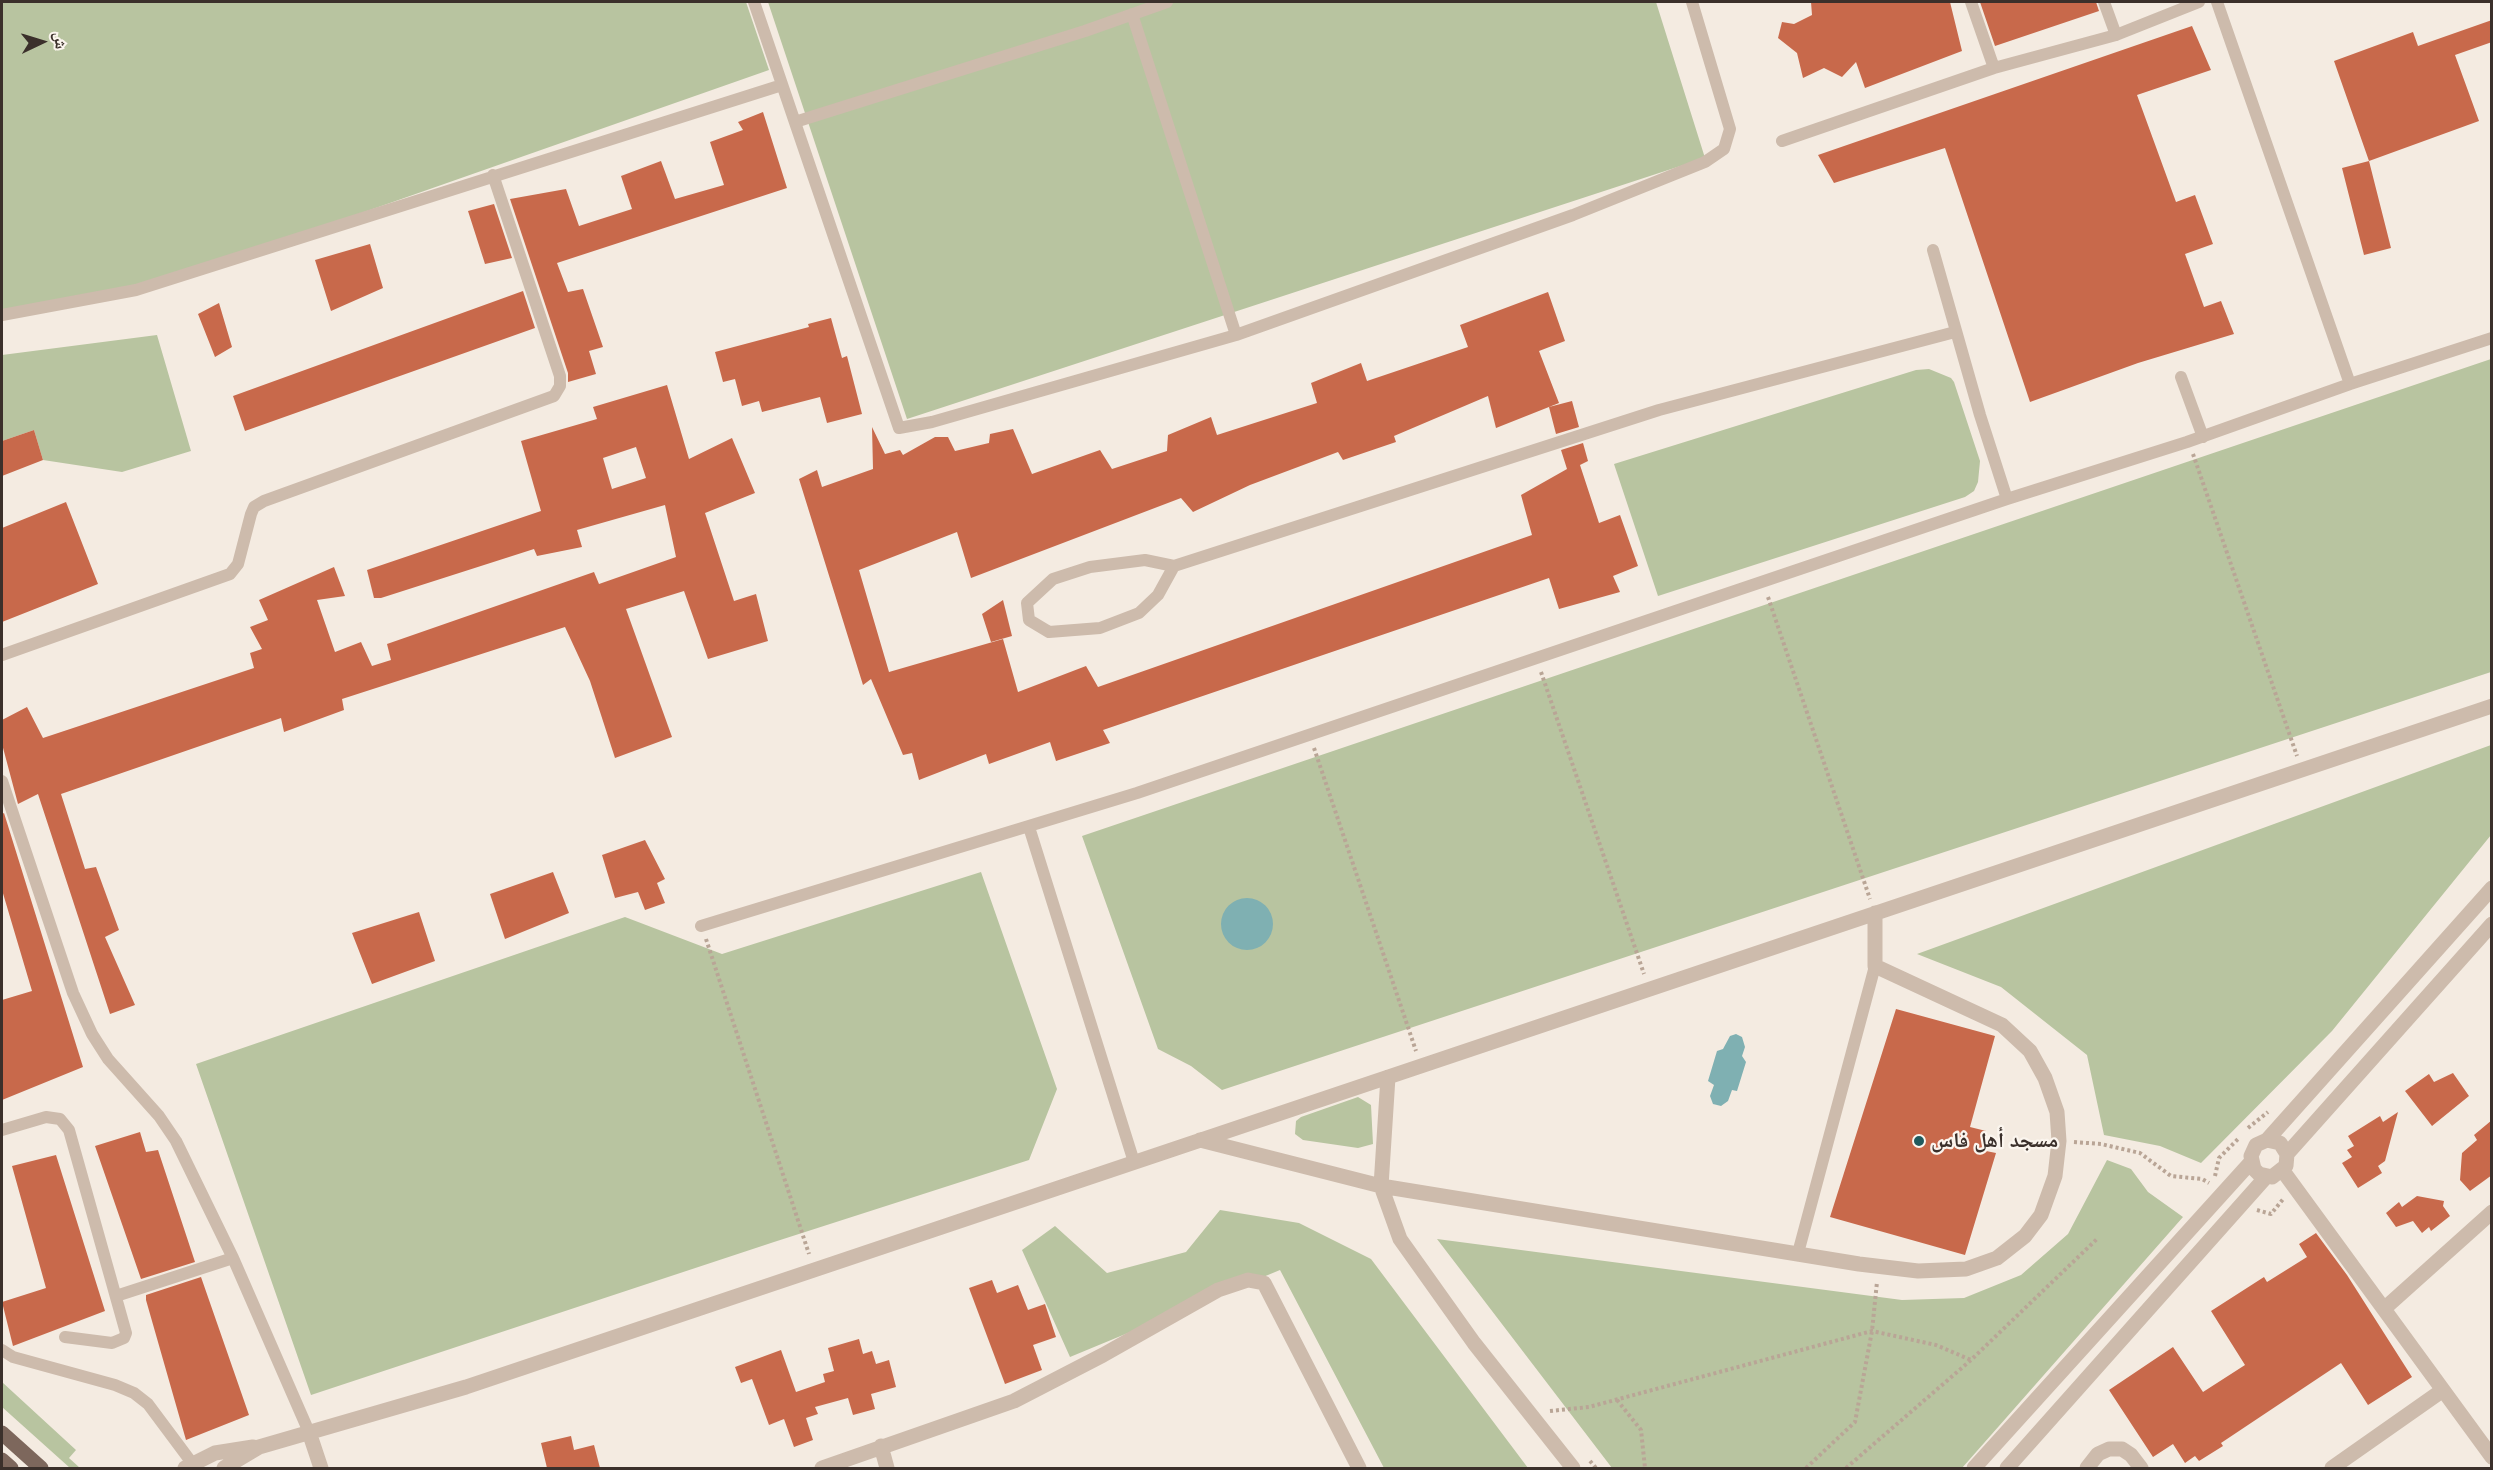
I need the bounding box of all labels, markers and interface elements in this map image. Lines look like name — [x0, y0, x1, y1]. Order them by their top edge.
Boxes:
north arrow — [12, 12, 72, 72]
text: ش — [51, 32, 70, 50]
place label: مسجد أهل فاس — [1931, 1128, 2058, 1154]
marker: مسجد أهل فاس — [1912, 1134, 1926, 1148]

